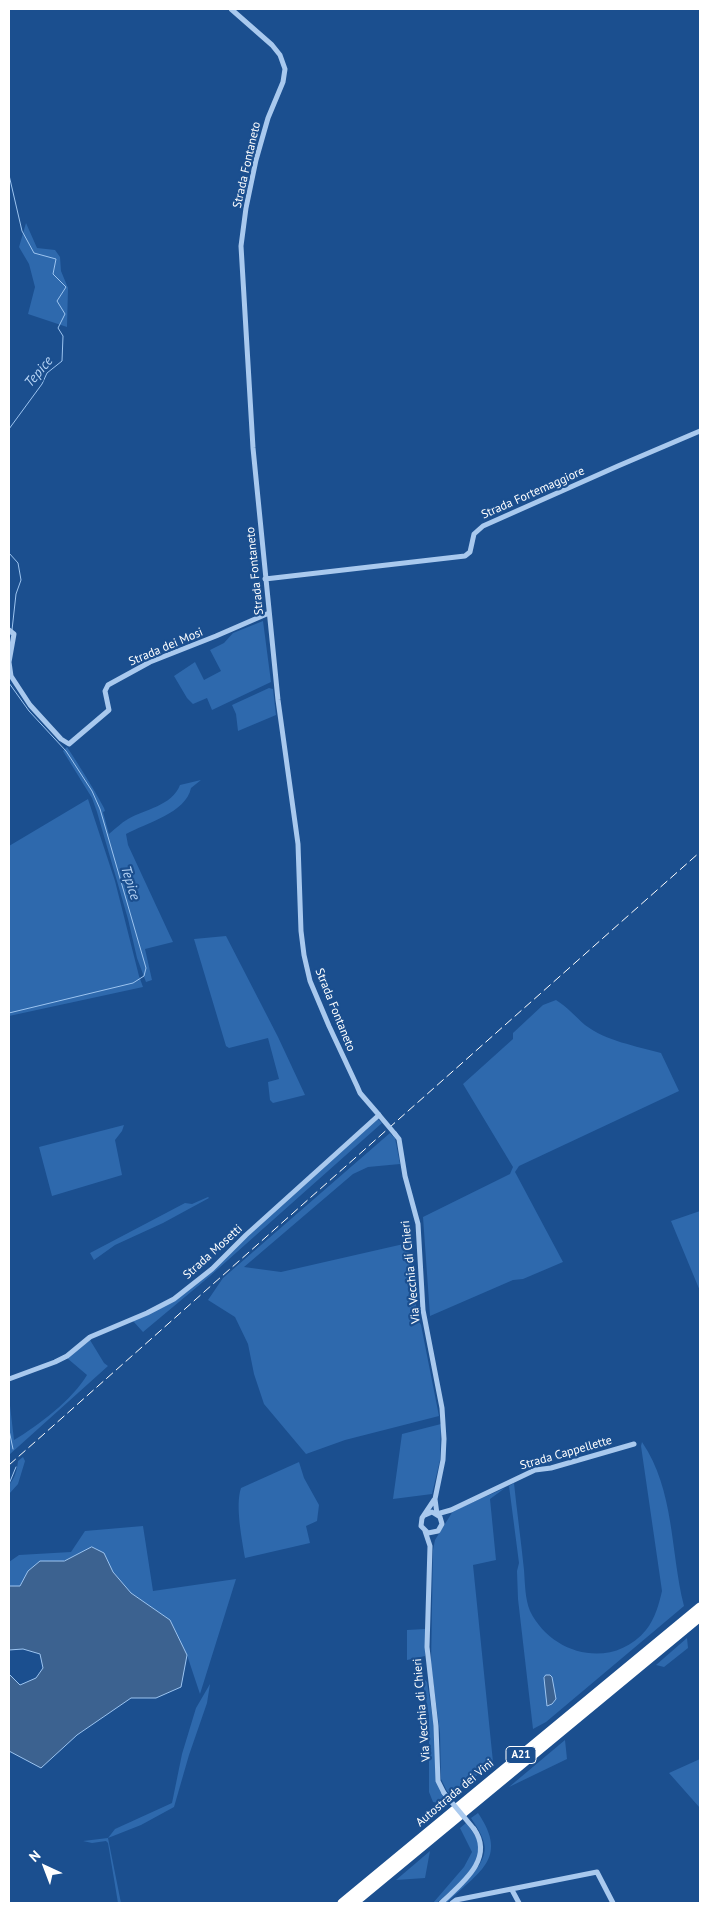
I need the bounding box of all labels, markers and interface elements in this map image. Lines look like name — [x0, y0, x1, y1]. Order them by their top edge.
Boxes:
street label: Strada Fontaneto — [230, 120, 264, 210]
water label: Tepice — [21, 353, 57, 391]
street label: Strada Fortemaggiore — [479, 464, 587, 522]
street label: Strada Fontaneto — [243, 526, 267, 616]
street label: Strada dei Mosi — [127, 625, 205, 669]
water label: Tepice — [117, 864, 143, 902]
street label: Strada Fontaneto — [312, 966, 358, 1054]
street label: Via Vecchia di Chieri — [398, 1220, 424, 1324]
street label: Strada Mosetti — [180, 1222, 246, 1282]
street label: Strada Cappellette — [518, 1433, 614, 1473]
street label: Via Vecchia di Chieri — [410, 1658, 434, 1762]
road number: A21 — [506, 1746, 536, 1764]
street label: Autostrada dei Vini — [413, 1756, 497, 1830]
north arrow — [20, 1842, 70, 1892]
text: N — [25, 1846, 44, 1866]

